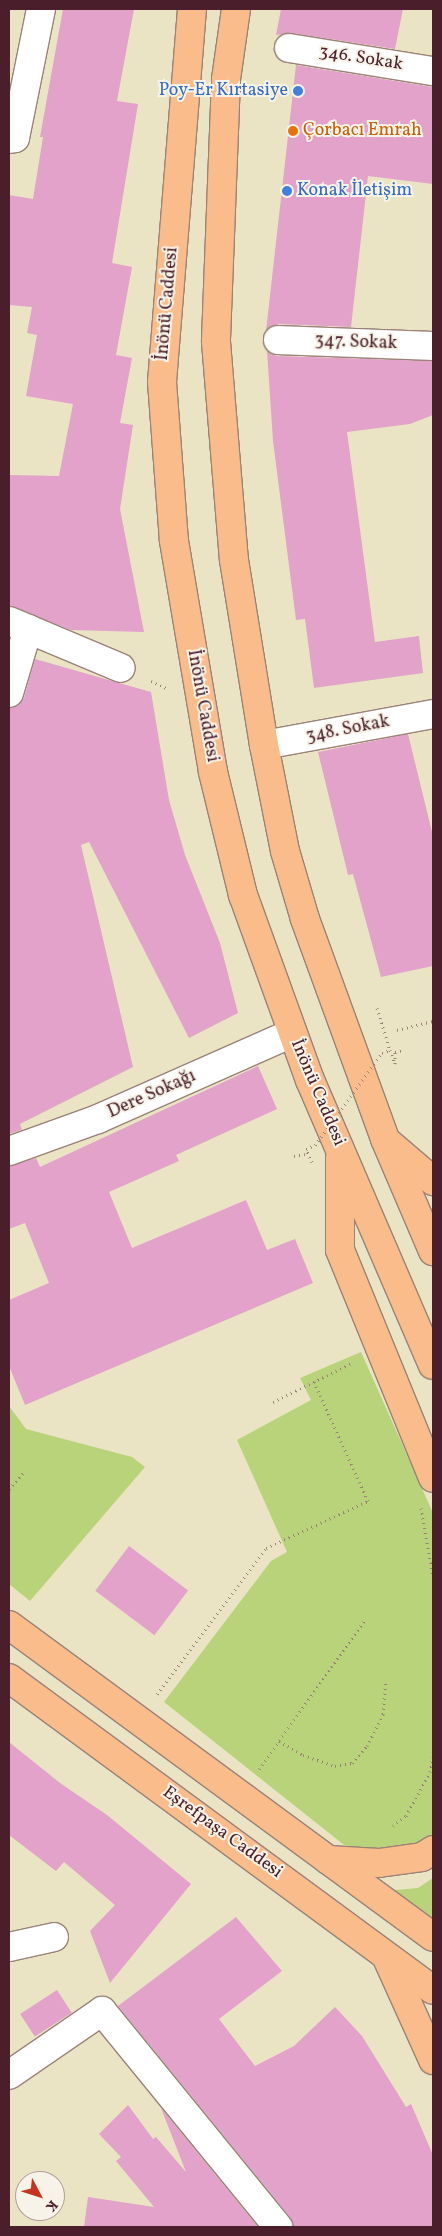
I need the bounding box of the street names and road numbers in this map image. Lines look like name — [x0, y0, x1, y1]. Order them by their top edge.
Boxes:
street label: 346. Sokak — [317, 42, 405, 76]
street label: İnönü Caddesi — [152, 246, 184, 362]
street label: 347. Sokak — [314, 331, 398, 355]
street label: İnönü Caddesi — [181, 648, 223, 764]
street label: 348. Sokak — [304, 711, 392, 749]
street label: İnönü Caddesi — [285, 1036, 349, 1150]
street label: Dere Sokağı — [105, 1066, 199, 1124]
street label: Eşrefpaşa Caddesi — [158, 1782, 286, 1884]

